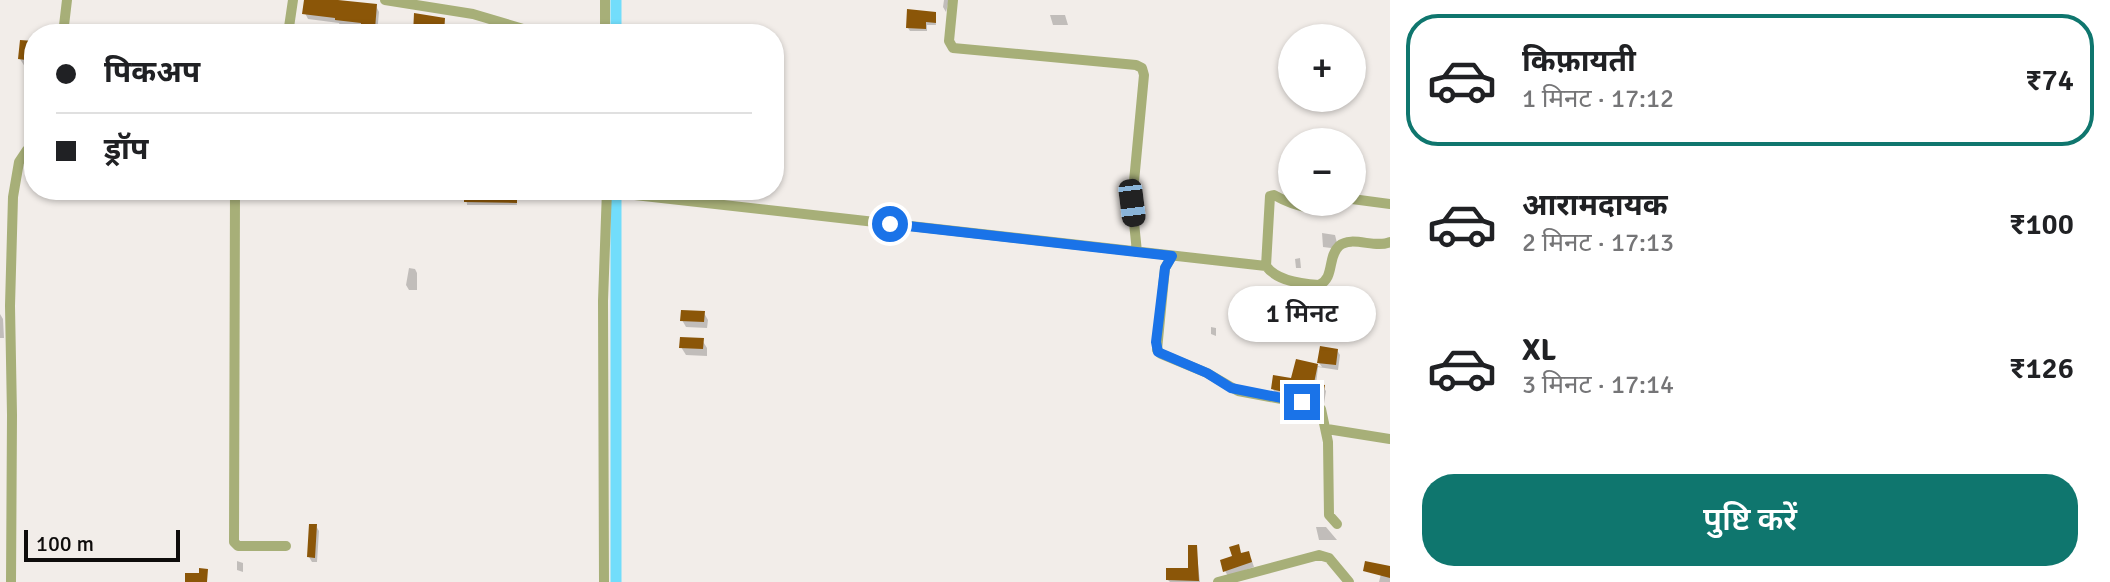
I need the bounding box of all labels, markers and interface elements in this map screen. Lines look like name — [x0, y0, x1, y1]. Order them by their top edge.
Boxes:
map controls — [1278, 24, 1366, 216]
button: + — [1278, 24, 1366, 112]
text: किफ़ायती — [1522, 43, 1636, 80]
icon: car — [1426, 44, 1498, 116]
text: पिकअप — [104, 54, 200, 91]
text: ₹74 — [2025, 62, 2074, 99]
text: 1 मिनट · 17:12 — [1522, 83, 1674, 115]
button: − — [1278, 128, 1366, 216]
text: ड्रॉप — [104, 131, 148, 168]
car — [1117, 178, 1147, 228]
text: आरामदायक — [1522, 187, 1668, 224]
icon: car — [1426, 188, 1498, 260]
route start — [872, 206, 908, 242]
text: ₹100 — [2009, 206, 2074, 243]
text: 2 मिनट · 17:13 — [1522, 227, 1674, 259]
callout: 1 मिनट — [1228, 286, 1376, 342]
text: 1 मिनट — [1266, 298, 1338, 330]
icon: car — [1426, 332, 1498, 404]
text: XL — [1522, 332, 1556, 369]
text: ₹126 — [2009, 350, 2074, 387]
text: 3 मिनट · 17:14 — [1522, 369, 1674, 401]
route end — [1284, 384, 1320, 420]
button: पुष्टि करें — [1422, 474, 2078, 566]
scale bar — [24, 526, 180, 562]
text: 100 m — [36, 530, 94, 557]

